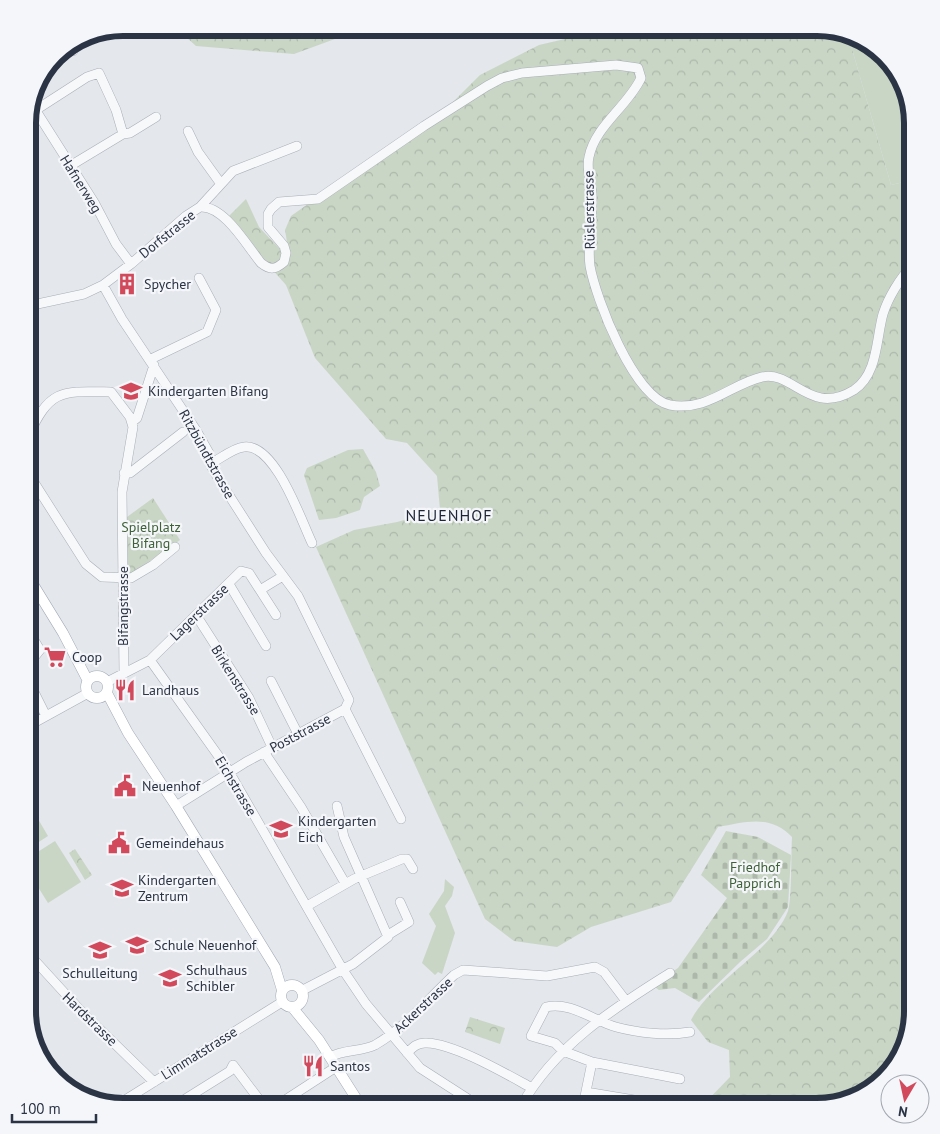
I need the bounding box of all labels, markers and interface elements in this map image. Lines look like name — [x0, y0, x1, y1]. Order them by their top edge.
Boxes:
street label: Hafnerweg — [56, 152, 106, 216]
street label: Rüslerstrasse — [579, 170, 599, 250]
street label: Dorfstrasse — [135, 206, 199, 262]
building icon: Spycher — [114, 271, 140, 297]
place label: Spycher — [144, 275, 191, 293]
school or university icon: Kindergarten Bifang — [118, 378, 144, 404]
place label: Kindergarten Bifang — [148, 382, 269, 400]
street label: Ritzbündtstrasse — [175, 406, 239, 502]
district label: NEUENHOF — [405, 505, 493, 525]
park label: Spielplatz Bifang — [121, 518, 181, 552]
street label: Bifangstrasse — [114, 566, 132, 646]
street label: Lagerstrasse — [166, 580, 232, 644]
street label: Birkenstrasse — [207, 642, 265, 718]
supermarket icon: Coop — [42, 644, 68, 670]
place label: Coop — [72, 648, 102, 666]
restaurant icon: Landhaus — [112, 677, 138, 703]
place label: Landhaus — [142, 681, 199, 699]
street label: Poststrasse — [266, 709, 334, 757]
street label: Eichstrasse — [211, 753, 261, 819]
public building icon: Neuenhof — [112, 773, 138, 799]
place label: Neuenhof — [142, 777, 201, 795]
place label: Kindergarten Eich — [298, 812, 376, 846]
school or university icon: Kindergarten Eich — [268, 816, 294, 842]
public building icon: Gemeindehaus — [106, 830, 132, 856]
place label: Gemeindehaus — [136, 834, 224, 852]
park label: Friedhof Papprich — [729, 858, 781, 892]
place label: Kindergarten Zentrum — [138, 871, 216, 905]
school or university icon: Kindergarten Zentrum — [109, 875, 135, 901]
school or university icon: Schule Neuenhof — [124, 932, 150, 958]
place label: Schule Neuenhof — [154, 936, 257, 954]
school or university icon: Schulleitung — [87, 937, 113, 963]
place label: Schulhaus Schibler — [186, 961, 247, 995]
place label: Schulleitung — [62, 964, 138, 982]
school or university icon: Schulhaus Schibler — [157, 965, 183, 991]
street label: Ackerstrasse — [390, 973, 456, 1037]
street label: Hardstrasse — [59, 988, 121, 1050]
street label: Limmatstrasse — [157, 1022, 241, 1084]
restaurant icon: Santos — [300, 1053, 326, 1079]
place label: Santos — [330, 1057, 370, 1075]
north arrow — [880, 1074, 930, 1124]
scale bar — [12, 1092, 96, 1124]
text: 100 m — [20, 1099, 61, 1118]
text: N — [897, 1102, 909, 1121]

